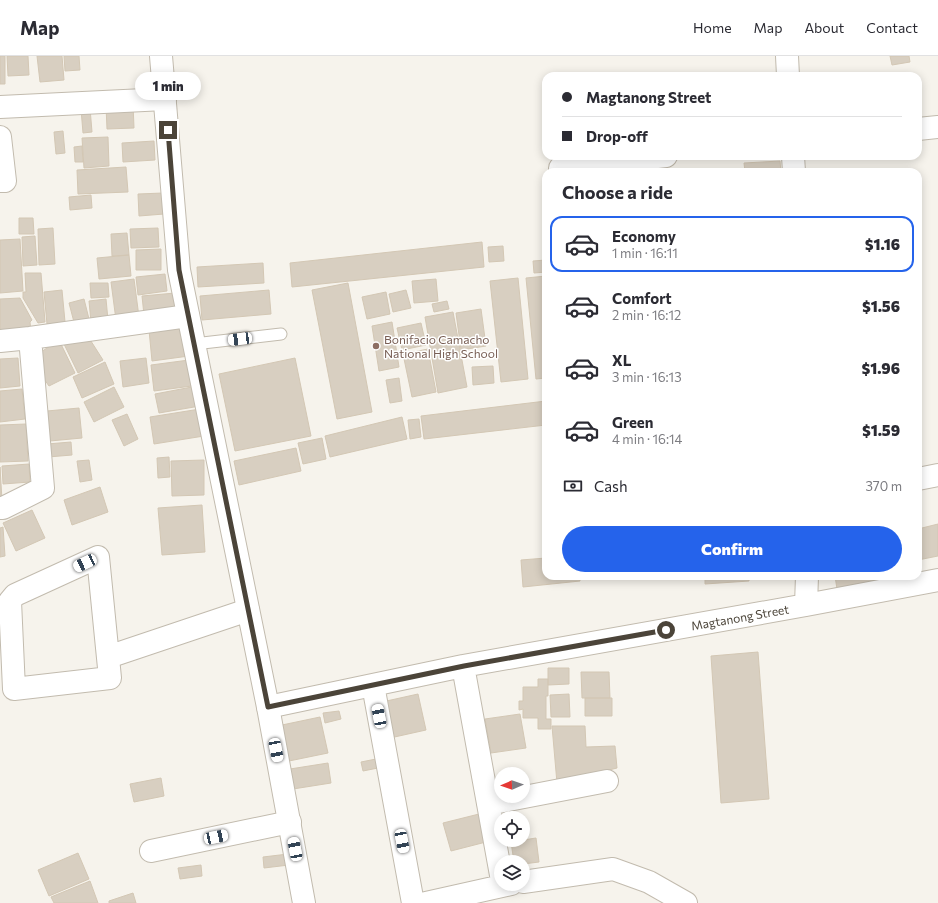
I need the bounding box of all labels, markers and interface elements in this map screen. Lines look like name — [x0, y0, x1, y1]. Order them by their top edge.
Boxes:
text: Map — [20, 16, 59, 39]
text: Home — [693, 19, 732, 36]
text: Map — [754, 19, 782, 36]
text: About — [804, 19, 844, 36]
text: Contact — [866, 19, 918, 36]
callout: 1 min — [135, 72, 201, 100]
text: 1 min — [152, 78, 184, 94]
text: Magtanong Street — [586, 88, 711, 106]
route end — [159, 121, 177, 139]
text: Drop-off — [586, 127, 648, 145]
text: Choose a ride — [562, 181, 673, 203]
icon: car — [564, 226, 600, 262]
text: Economy — [612, 227, 676, 245]
text: $1.16 — [865, 235, 900, 253]
text: 1 min · 16:11 — [612, 245, 678, 261]
icon: car — [564, 288, 600, 324]
text: Comfort — [612, 289, 672, 307]
text: $1.56 — [862, 297, 900, 315]
text: 2 min · 16:12 — [612, 307, 681, 323]
car — [227, 332, 253, 346]
place label: Bonifacio Camacho National High School — [384, 332, 498, 360]
marker: Bonifacio Camacho National High School — [371, 341, 381, 351]
icon: car — [564, 350, 600, 386]
text: XL — [612, 351, 631, 369]
text: $1.96 — [862, 359, 900, 377]
text: 3 min · 16:13 — [612, 369, 682, 385]
icon: car — [564, 412, 600, 448]
text: Green — [612, 413, 653, 431]
text: $1.59 — [862, 421, 900, 439]
text: 4 min · 16:14 — [612, 431, 682, 447]
icon: cash — [562, 475, 584, 497]
text: Cash — [594, 477, 628, 495]
text: 370 m — [865, 478, 902, 494]
button: Confirm — [562, 526, 902, 572]
car — [72, 552, 98, 574]
street label: Magtanong Street — [690, 601, 790, 632]
route start — [657, 621, 675, 639]
car — [371, 703, 387, 729]
car — [268, 737, 284, 763]
north arrow — [494, 767, 530, 803]
map controls — [494, 767, 530, 891]
button: locate — [494, 811, 530, 847]
car — [394, 828, 410, 854]
car — [203, 829, 229, 845]
car — [287, 836, 303, 862]
button: layers — [494, 855, 530, 891]

